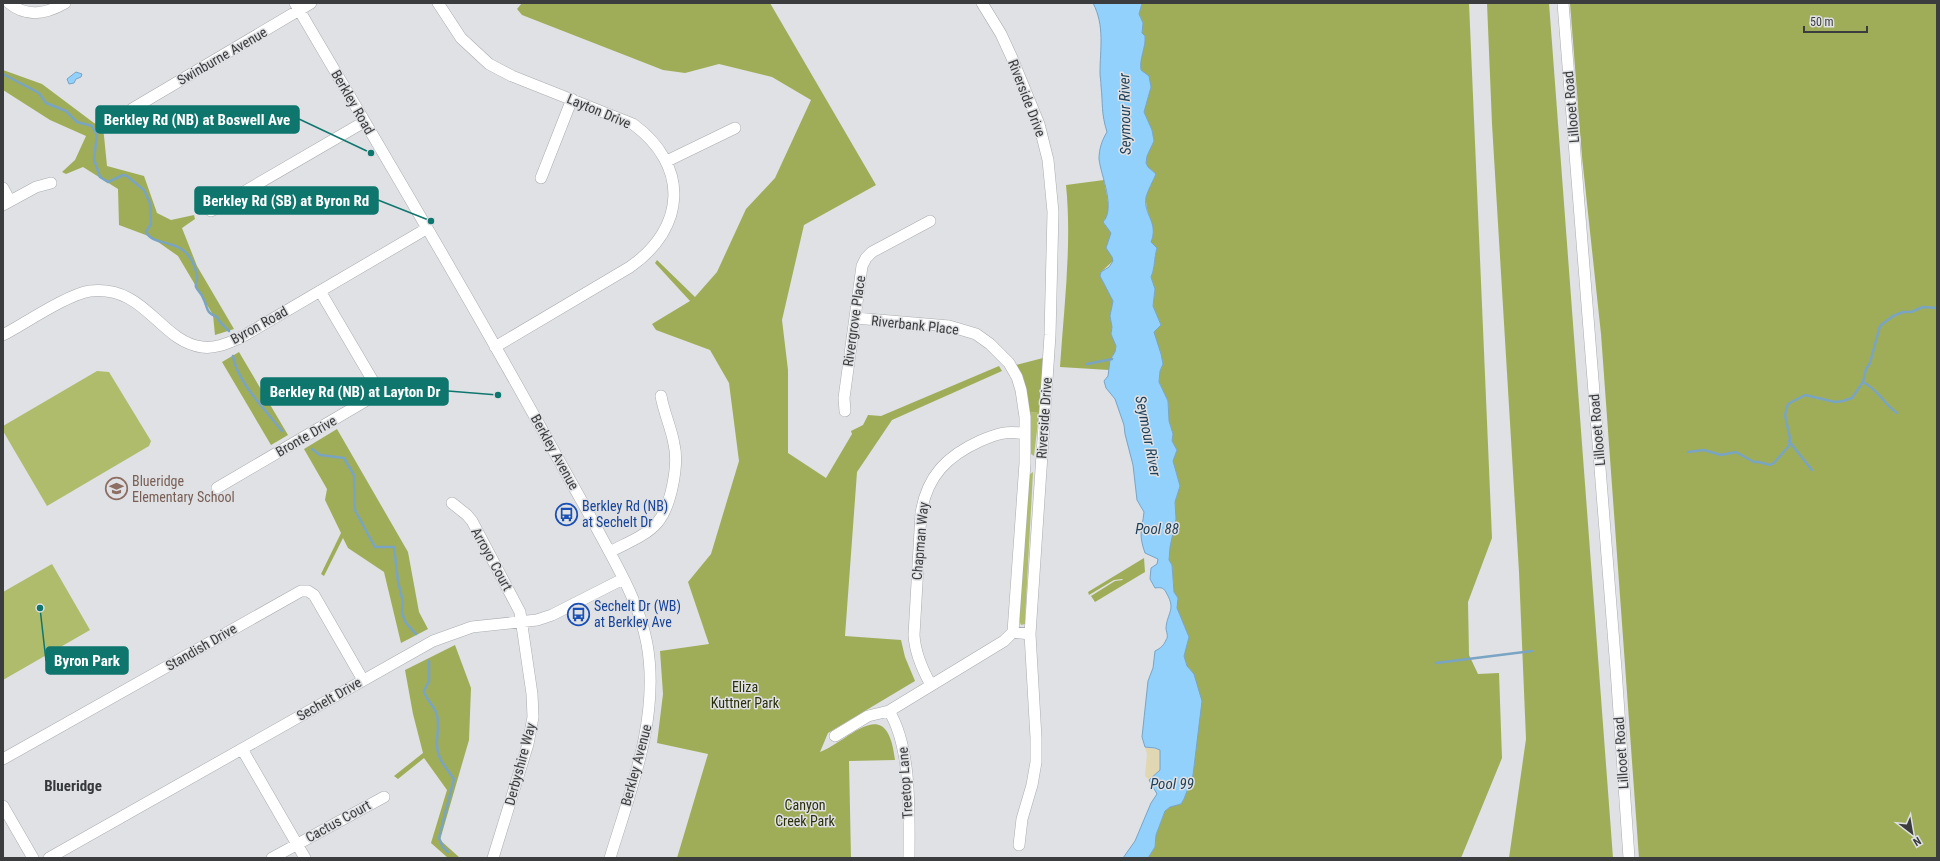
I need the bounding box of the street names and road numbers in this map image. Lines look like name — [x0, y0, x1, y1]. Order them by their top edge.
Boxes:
street label: Swinburne Avenue — [174, 24, 270, 88]
street label: Riverside Drive — [1005, 57, 1049, 139]
street label: Berkley Road — [328, 67, 378, 137]
street label: Lillooet Road — [1560, 70, 1582, 144]
street label: Layton Drive — [565, 90, 634, 132]
street label: Rivergrove Place — [840, 274, 868, 367]
street label: Byron Road — [228, 303, 290, 347]
street label: Riverbank Place — [870, 312, 960, 338]
street label: Riverside Drive — [1033, 376, 1055, 459]
street label: Lillooet Road — [1586, 393, 1608, 467]
street label: Berkley Avenue — [528, 411, 583, 493]
street label: Bronte Drive — [273, 412, 340, 460]
street label: Chapman Way — [909, 501, 931, 581]
street label: Arroyo Court — [468, 525, 516, 593]
street label: Standish Drive — [163, 620, 240, 674]
street label: Sechelt Drive — [294, 674, 365, 724]
street label: Lillooet Road — [1610, 716, 1632, 790]
street label: Derbyshire Way — [501, 721, 539, 807]
street label: Berkley Avenue — [617, 722, 655, 808]
street label: Treetop Lane — [894, 746, 915, 819]
street label: Cactus Court — [303, 797, 373, 845]

